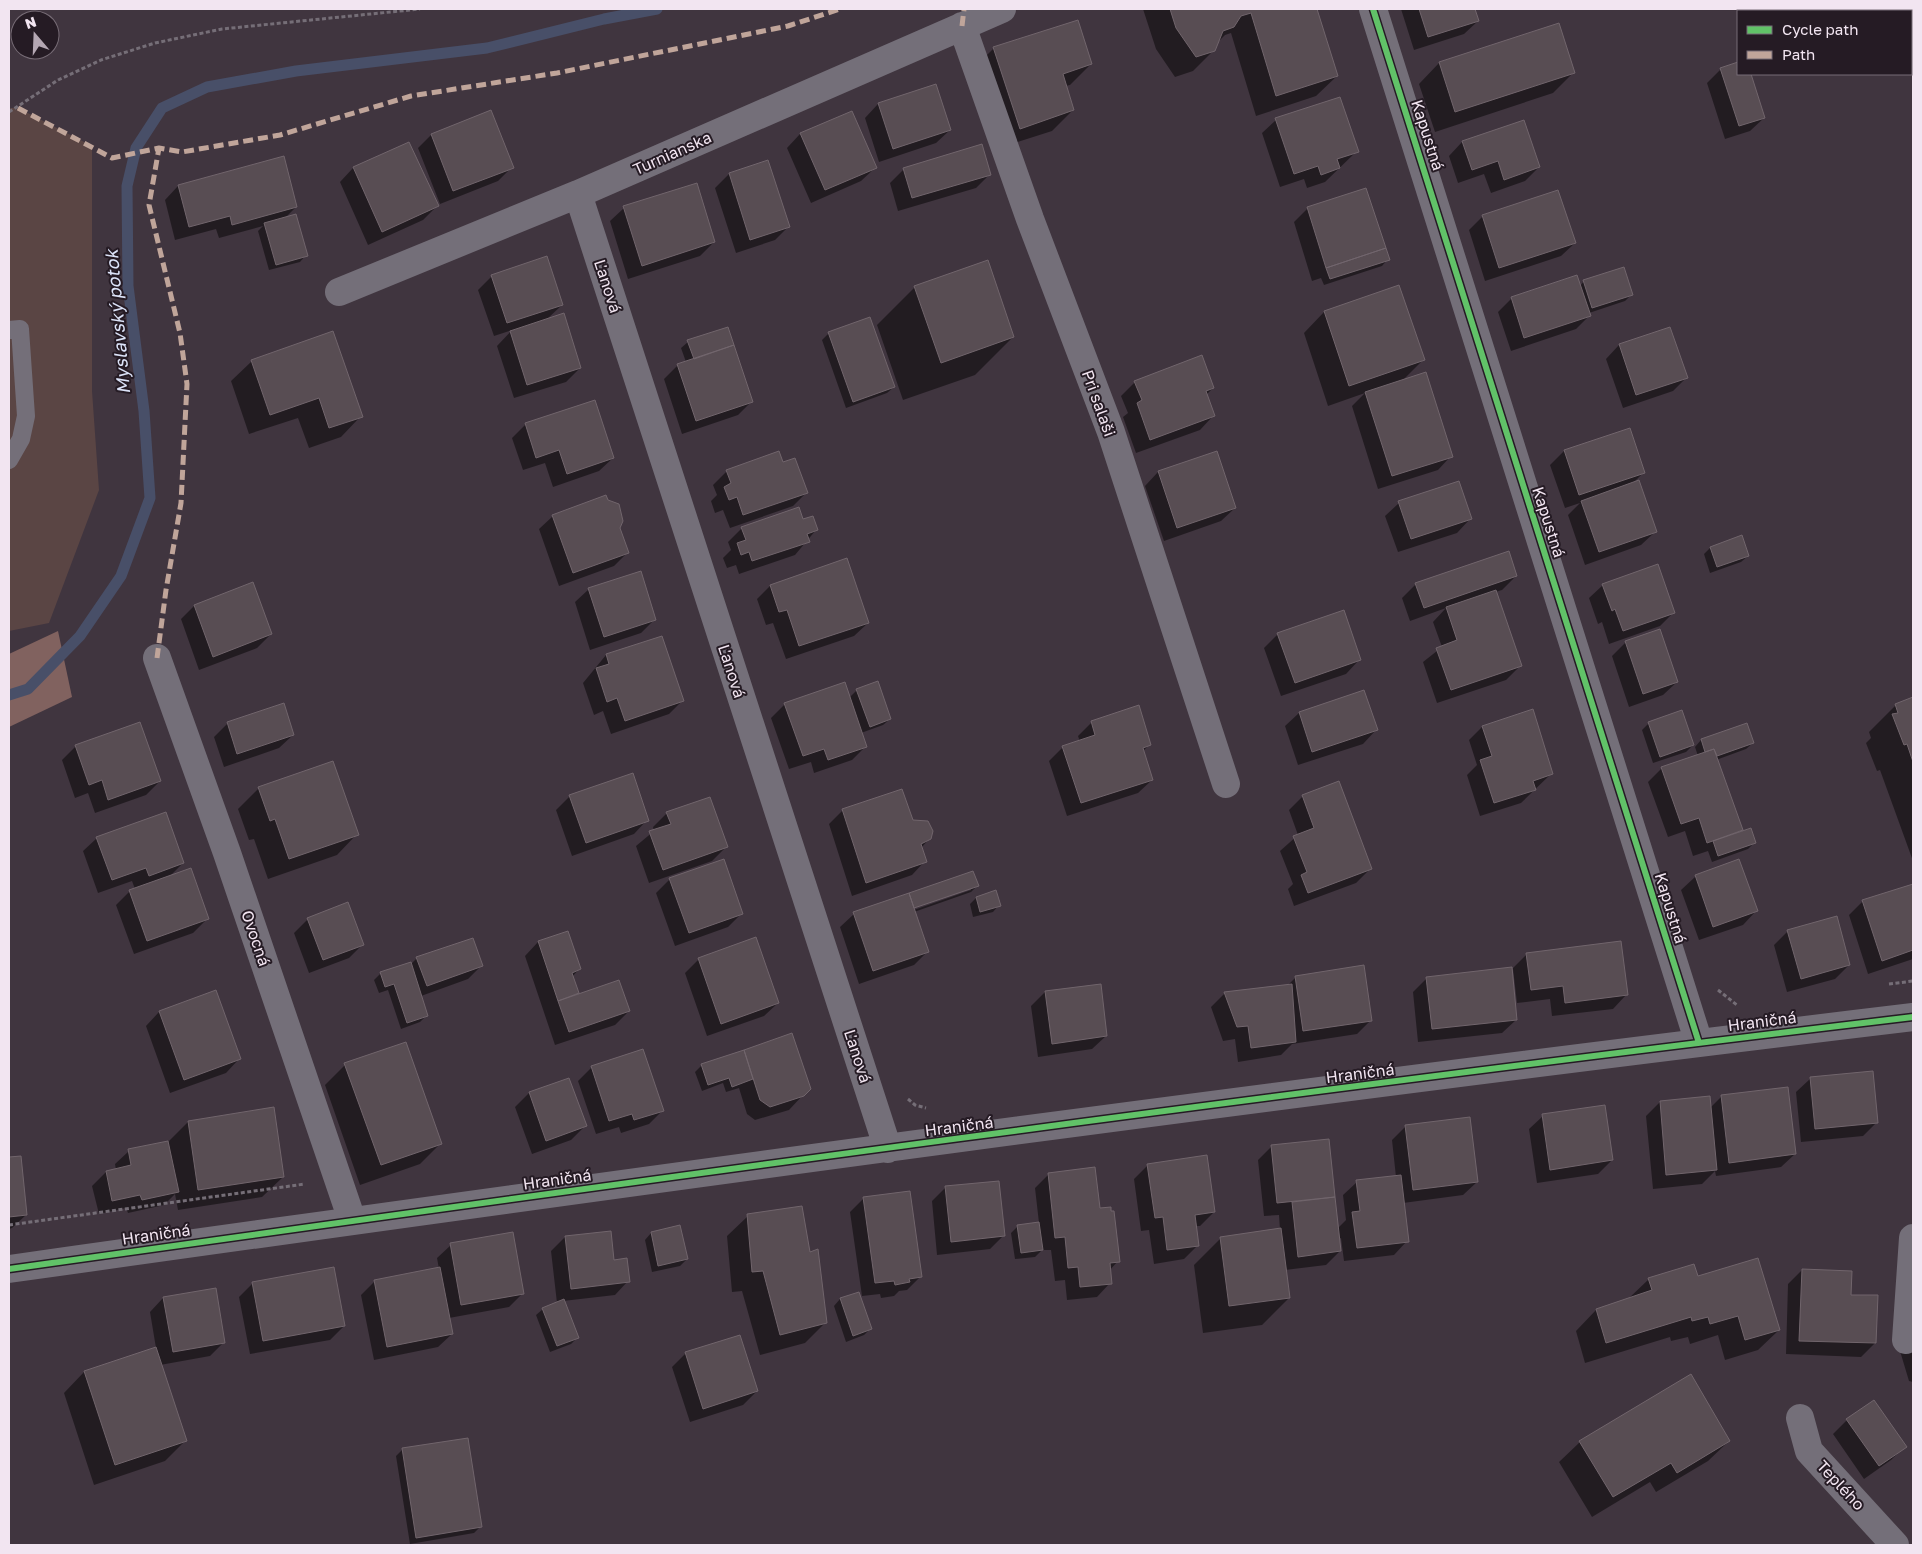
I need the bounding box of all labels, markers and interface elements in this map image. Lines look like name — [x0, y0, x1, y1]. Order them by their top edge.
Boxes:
north arrow — [10, 10, 60, 60]
legend — [1737, 10, 1912, 75]
text: N — [23, 12, 38, 32]
text: Cycle path — [1782, 20, 1858, 38]
text: Path — [1782, 45, 1815, 63]
street label: Kapustná — [1407, 97, 1449, 173]
street label: Turnianska — [630, 127, 714, 179]
water label: Myslavský potok — [100, 247, 134, 395]
street label: Ľanová — [590, 257, 626, 315]
street label: Pri salaši — [1078, 367, 1120, 439]
street label: Kapustná — [1528, 484, 1570, 560]
street label: Ľanová — [714, 642, 750, 700]
street label: Kapustná — [1651, 870, 1691, 946]
street label: Ovocná — [237, 907, 275, 969]
street label: Hraničná — [1727, 1007, 1797, 1035]
street label: Ľanová — [840, 1027, 876, 1085]
street label: Hraničná — [1325, 1059, 1395, 1087]
street label: Hraničná — [924, 1112, 994, 1140]
street label: Hraničná — [521, 1164, 593, 1194]
street label: Hraničná — [120, 1219, 192, 1249]
street label: Teplého — [1813, 1456, 1869, 1514]

